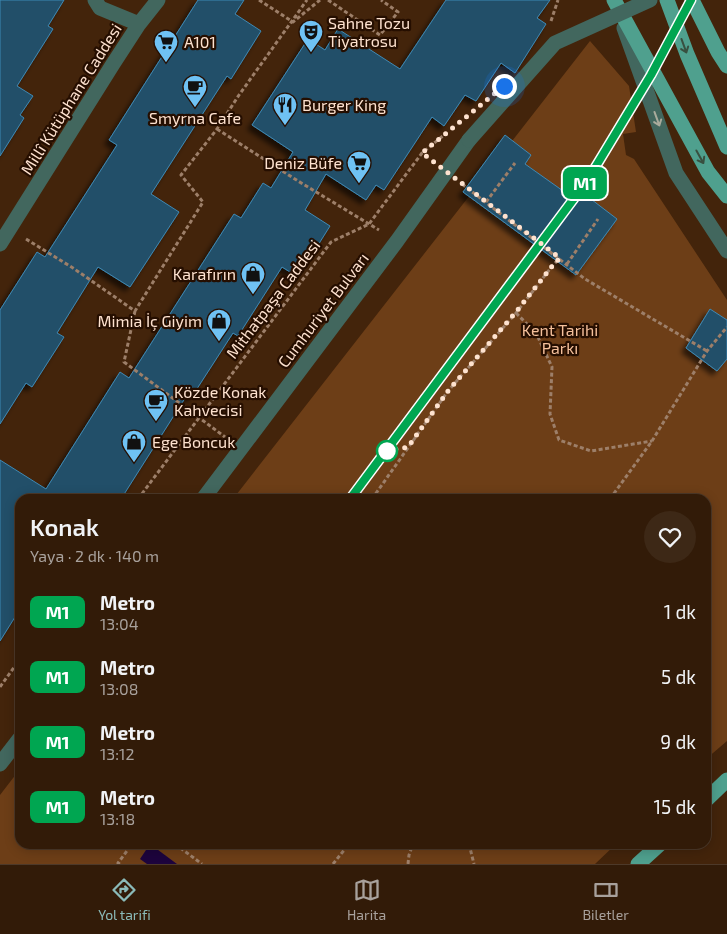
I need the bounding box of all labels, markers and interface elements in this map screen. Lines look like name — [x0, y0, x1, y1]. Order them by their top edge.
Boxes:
place label: Sahne Tozu Tiyatrosu — [328, 13, 410, 50]
theatre icon: Sahne Tozu Tiyatrosu — [298, 19, 324, 53]
street label: Millî Kütüphane Caddesi — [16, 20, 125, 178]
supermarket icon: A101 — [153, 29, 179, 63]
place label: A101 — [184, 32, 216, 51]
one-way arrow — [680, 38, 689, 53]
cafe icon: Smyrna Cafe — [182, 74, 208, 108]
your location — [492, 74, 517, 99]
restaurant icon: Burger King — [272, 92, 298, 126]
place label: Burger King — [302, 95, 386, 114]
place label: Smyrna Cafe — [149, 108, 241, 127]
one-way arrow — [653, 111, 662, 127]
supermarket icon: Deniz Büfe — [346, 150, 372, 184]
one-way arrow — [695, 150, 705, 165]
place label: Deniz Büfe — [264, 153, 342, 172]
line badge: M1 — [562, 167, 608, 199]
text: M1 — [573, 172, 597, 194]
street label: Mithatpaşa Caddesi — [222, 236, 324, 362]
street label: Cumhuriyet Bulvarı — [273, 249, 372, 371]
shop icon: Karafırın — [240, 261, 266, 295]
place label: Karafırın — [173, 264, 236, 283]
shop icon: Mimia İç Giyim — [206, 308, 232, 342]
place label: Mimia İç Giyim — [98, 311, 202, 331]
park label: Kent Tarihi Parkı — [522, 320, 598, 357]
place label: Közde Konak Kahvecisi — [174, 382, 266, 419]
cafe icon: Közde Konak Kahvecisi — [143, 388, 169, 422]
shop icon: Ege Boncuk — [121, 429, 147, 463]
place label: Ege Boncuk — [152, 432, 235, 451]
unlabelled marker — [376, 440, 398, 462]
button: heart — [644, 511, 696, 563]
text: Konak — [30, 512, 99, 541]
text: Yaya · 2 dk · 140 m — [30, 546, 159, 565]
text: Metro — [100, 591, 155, 614]
text: 1 dk — [664, 600, 696, 623]
text: M1 — [45, 601, 70, 623]
text: 13:04 — [100, 614, 139, 633]
text: Metro — [100, 656, 155, 679]
text: 5 dk — [661, 665, 696, 688]
text: M1 — [45, 666, 70, 688]
text: 13:08 — [100, 679, 138, 698]
text: Metro — [100, 721, 155, 744]
text: 9 dk — [660, 730, 696, 753]
text: M1 — [45, 731, 70, 753]
text: 13:12 — [100, 744, 134, 763]
text: Metro — [100, 786, 155, 809]
text: 15 dk — [653, 795, 696, 818]
text: M1 — [45, 796, 70, 818]
text: 13:18 — [100, 809, 135, 828]
tab: Yol tarifi — [98, 876, 151, 923]
tab: Harita — [347, 876, 386, 923]
tab: Biletler — [582, 876, 629, 923]

